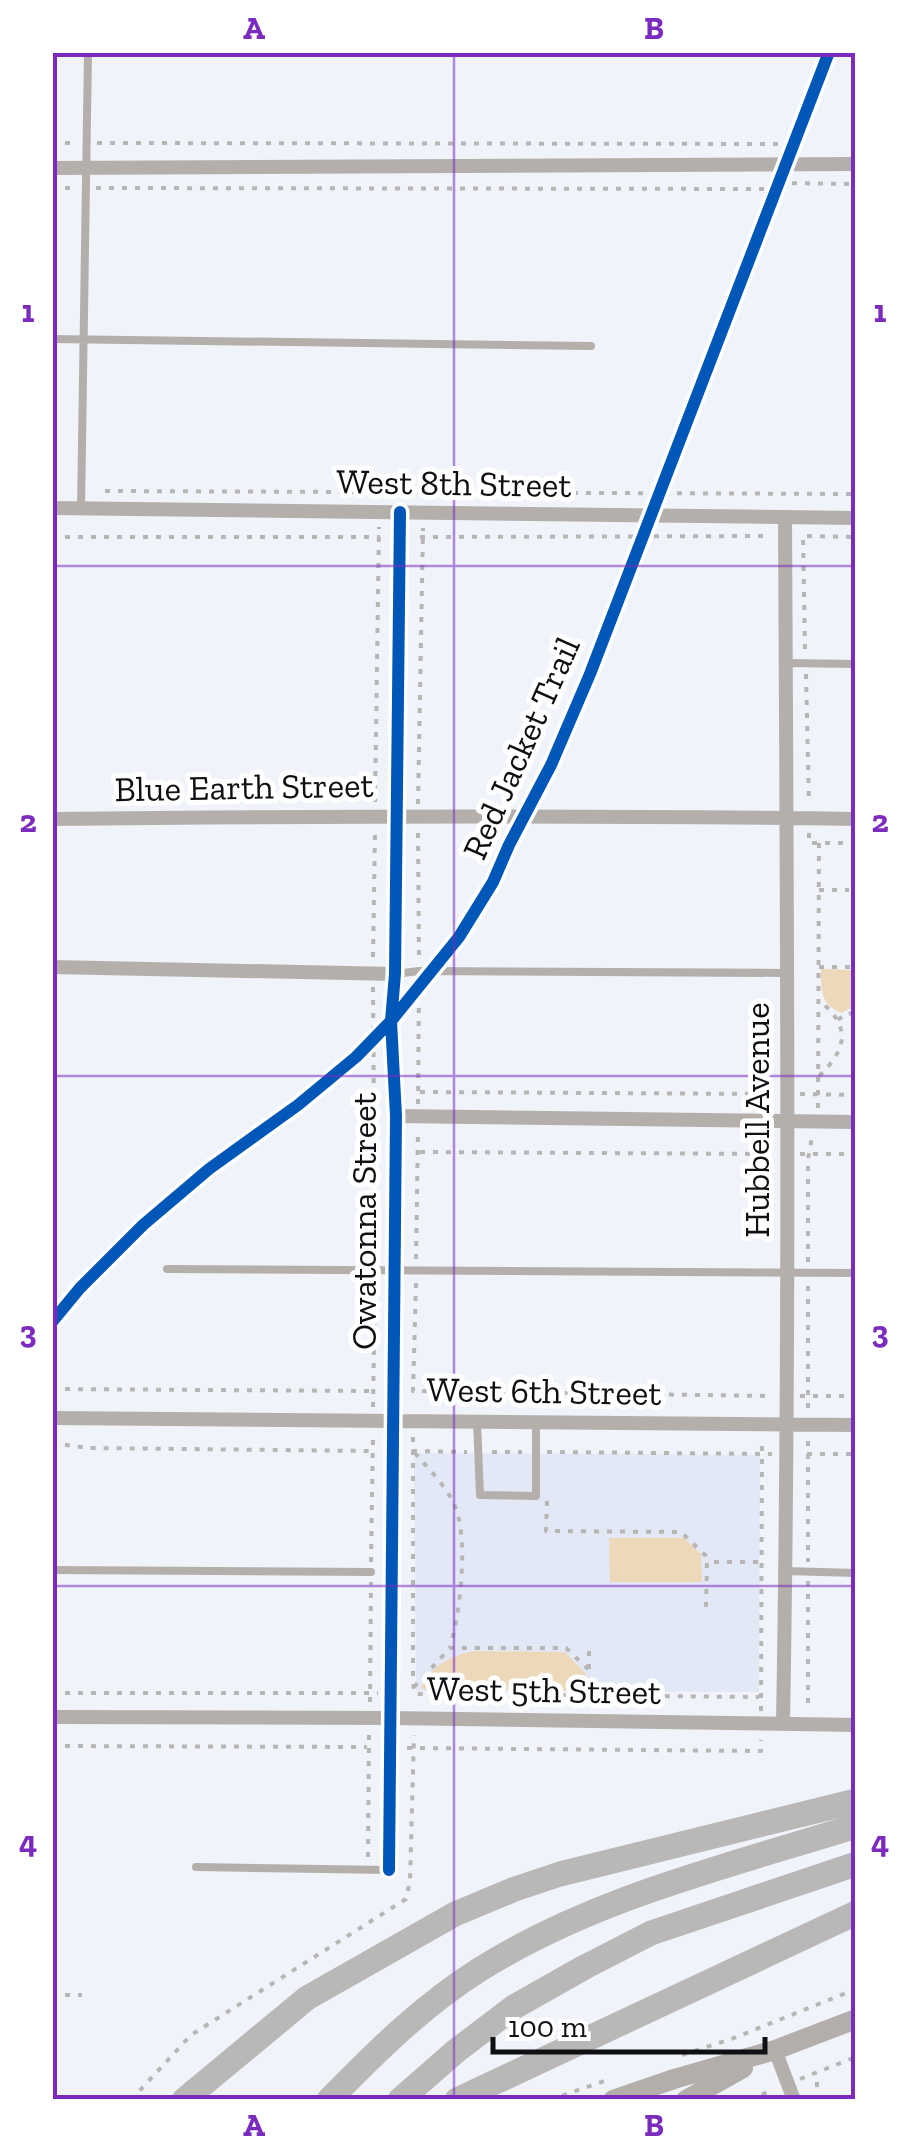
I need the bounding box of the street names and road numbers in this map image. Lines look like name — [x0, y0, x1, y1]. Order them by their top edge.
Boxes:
street label: West 8th Street — [336, 460, 572, 506]
street label: Red Jacket Trail — [453, 631, 589, 865]
street label: Blue Earth Street — [114, 764, 374, 810]
street label: Hubbell Avenue — [736, 1002, 778, 1238]
street label: Owatonna Street — [343, 1092, 385, 1350]
street label: West 6th Street — [426, 1368, 662, 1414]
street label: West 5th Street — [427, 1667, 661, 1713]

